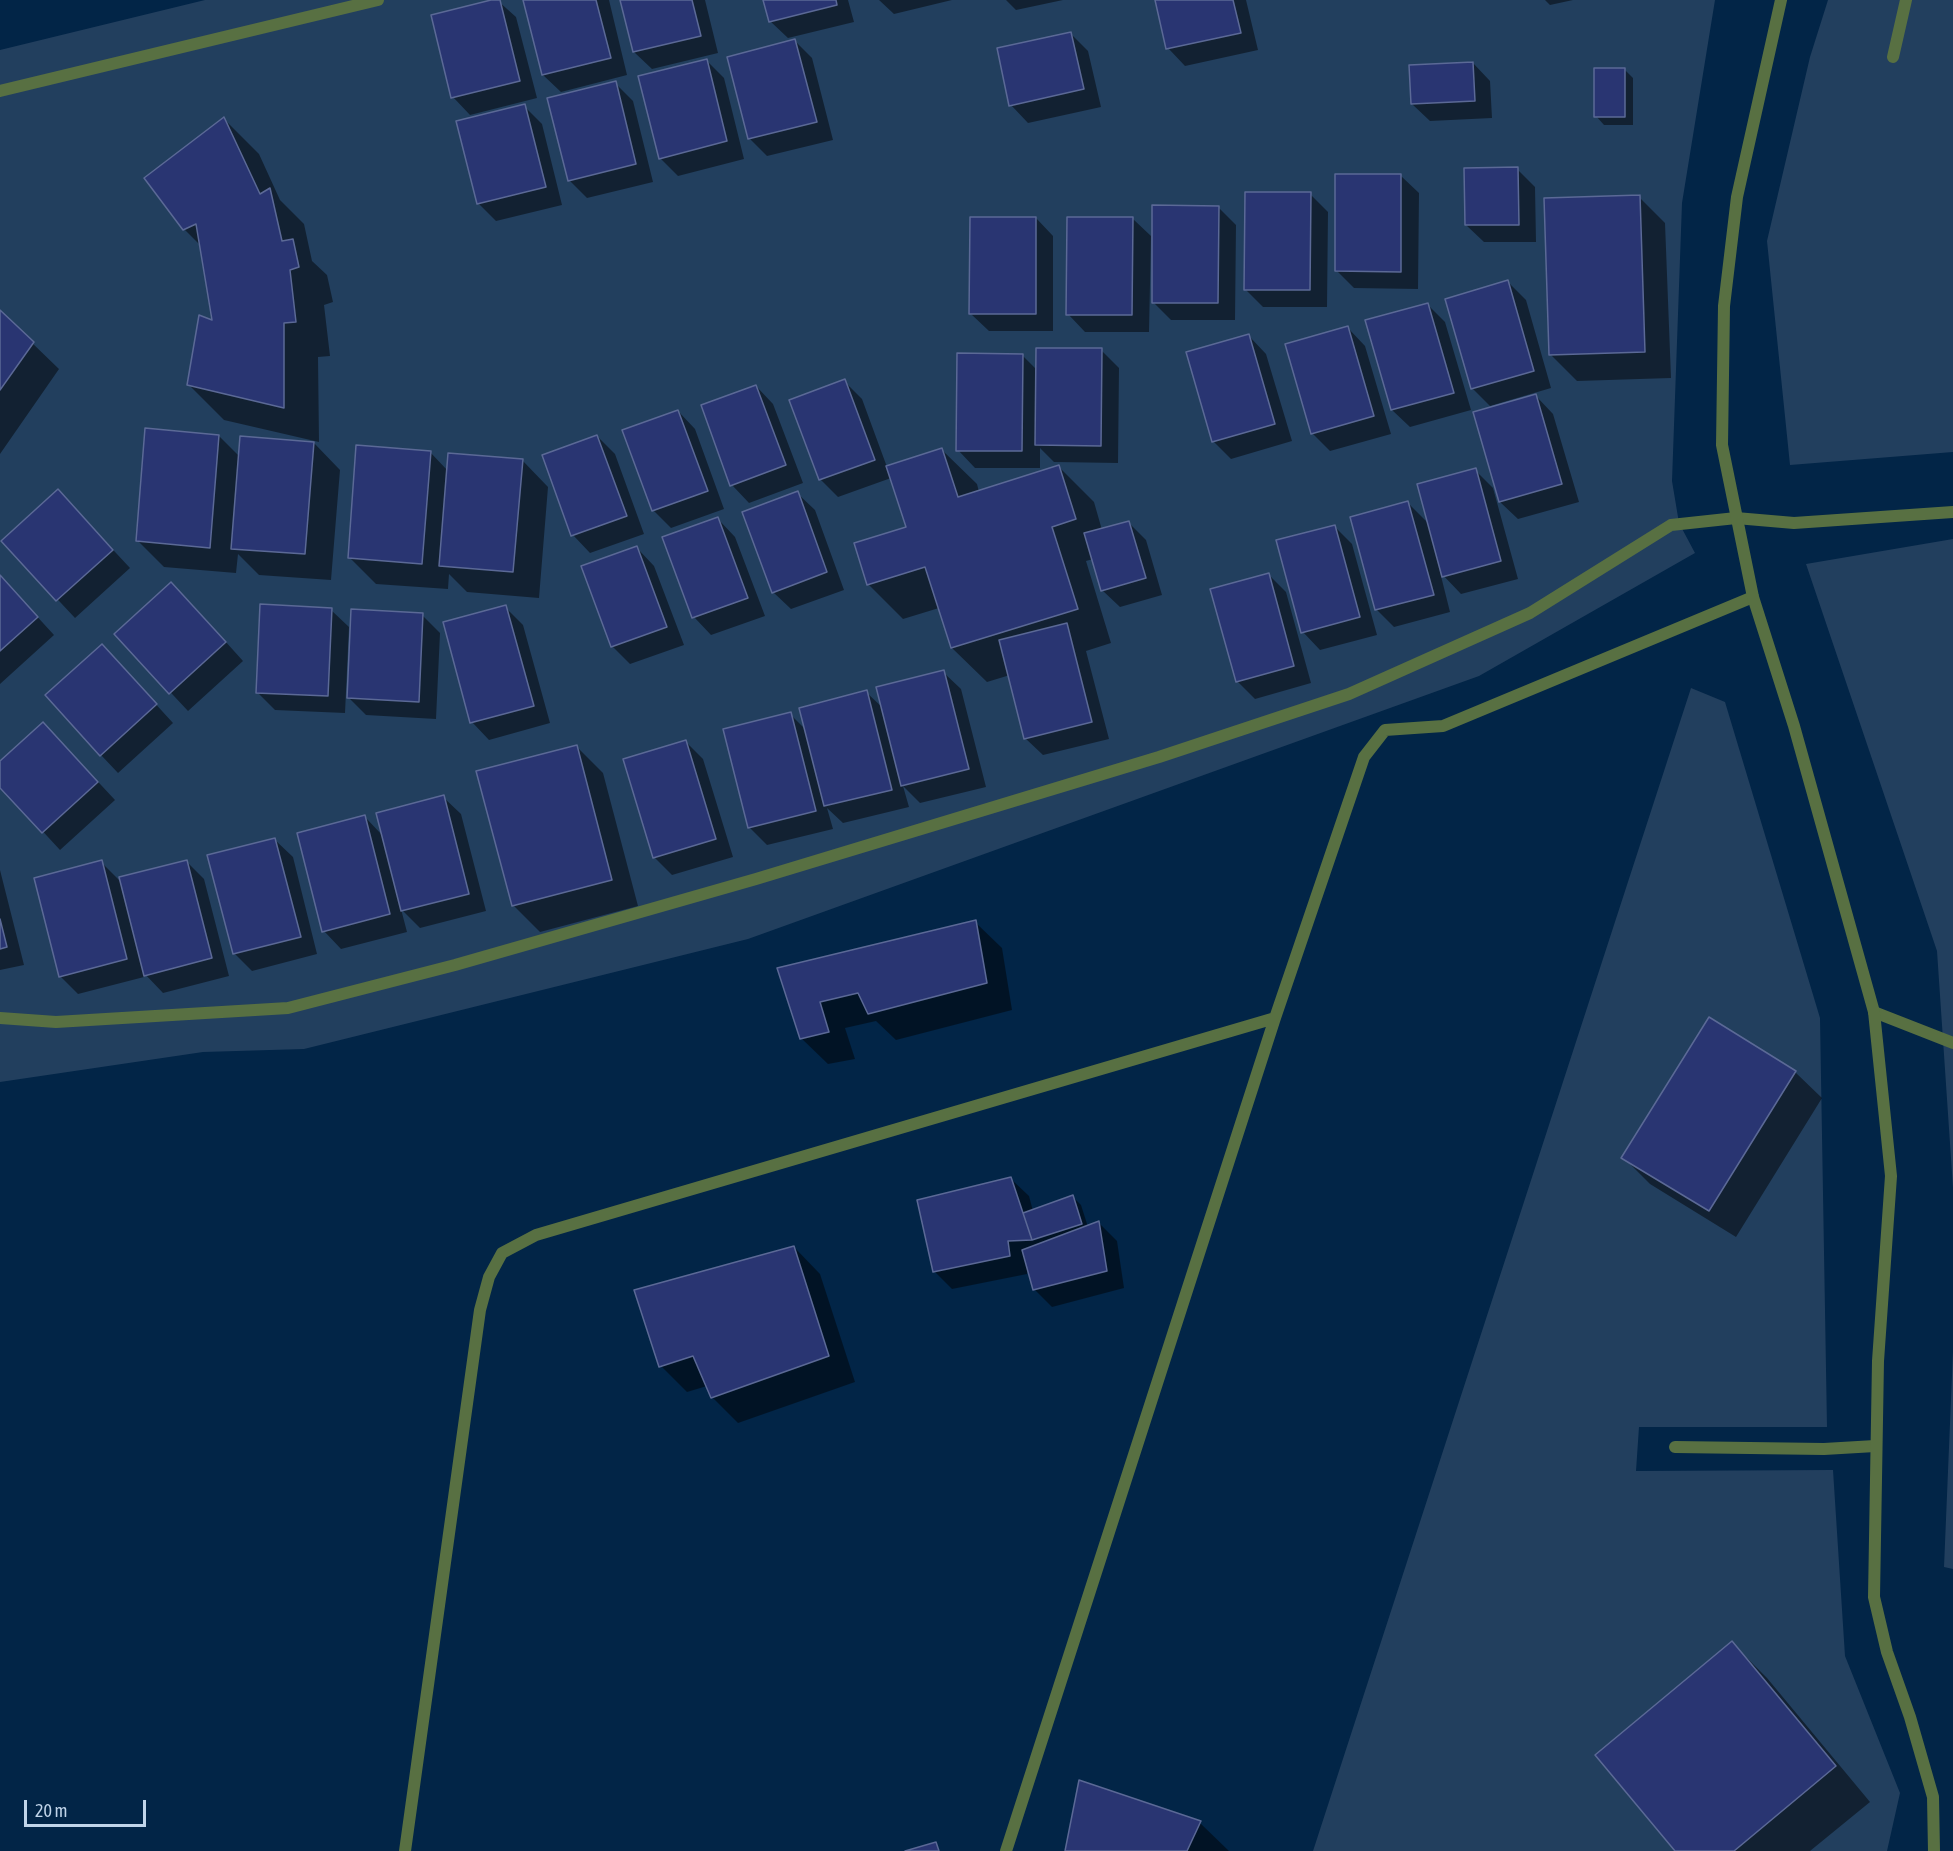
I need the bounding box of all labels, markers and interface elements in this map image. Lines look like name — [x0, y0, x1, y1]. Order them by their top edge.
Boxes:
scale bar — [27, 1788, 148, 1826]
text: 20 m — [35, 1800, 67, 1821]

